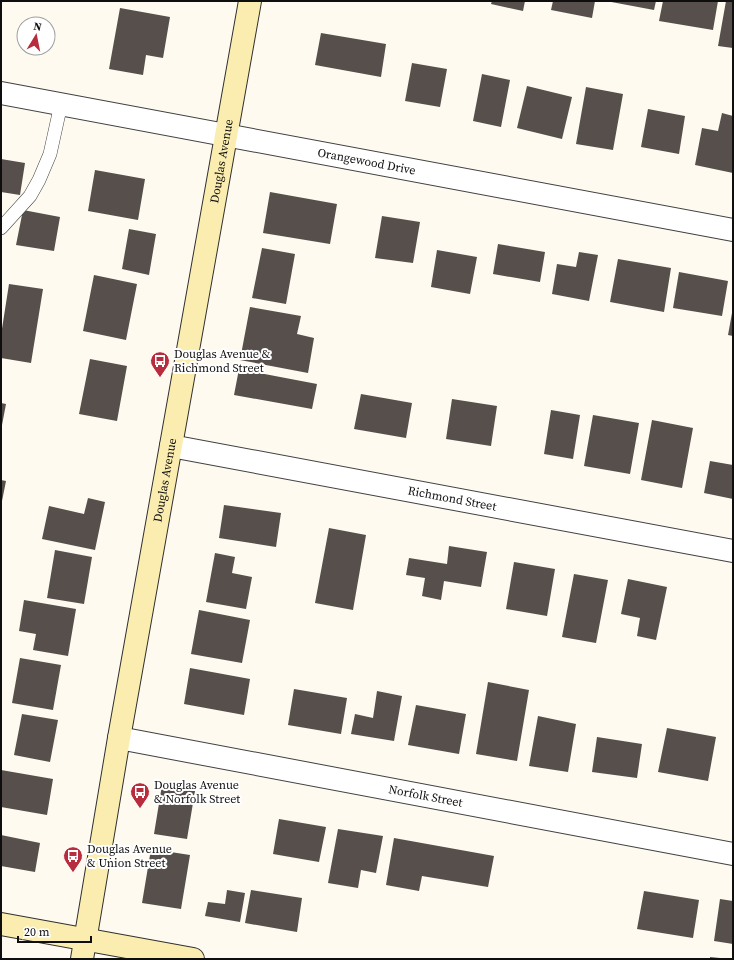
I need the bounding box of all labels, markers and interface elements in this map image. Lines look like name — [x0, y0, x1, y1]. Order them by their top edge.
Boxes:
north arrow — [16, 16, 56, 56]
text: N — [32, 19, 43, 35]
street label: Douglas Avenue — [206, 118, 237, 204]
street label: Orangewood Drive — [316, 144, 417, 178]
place label: Douglas Avenue & Richmond Street — [174, 346, 271, 376]
bus stop icon: Douglas Avenue & Richmond Street — [149, 350, 171, 378]
street label: Douglas Avenue — [150, 437, 180, 523]
street label: Richmond Street — [407, 482, 498, 515]
place label: Douglas Avenue & Norfolk Street — [154, 777, 240, 807]
bus stop icon: Douglas Avenue & Norfolk Street — [129, 781, 151, 809]
street label: Norfolk Street — [387, 781, 464, 811]
place label: Douglas Avenue & Union Street — [87, 841, 172, 871]
bus stop icon: Douglas Avenue & Union Street — [62, 845, 84, 873]
scale bar — [18, 918, 91, 944]
text: 20 m — [24, 924, 50, 940]

